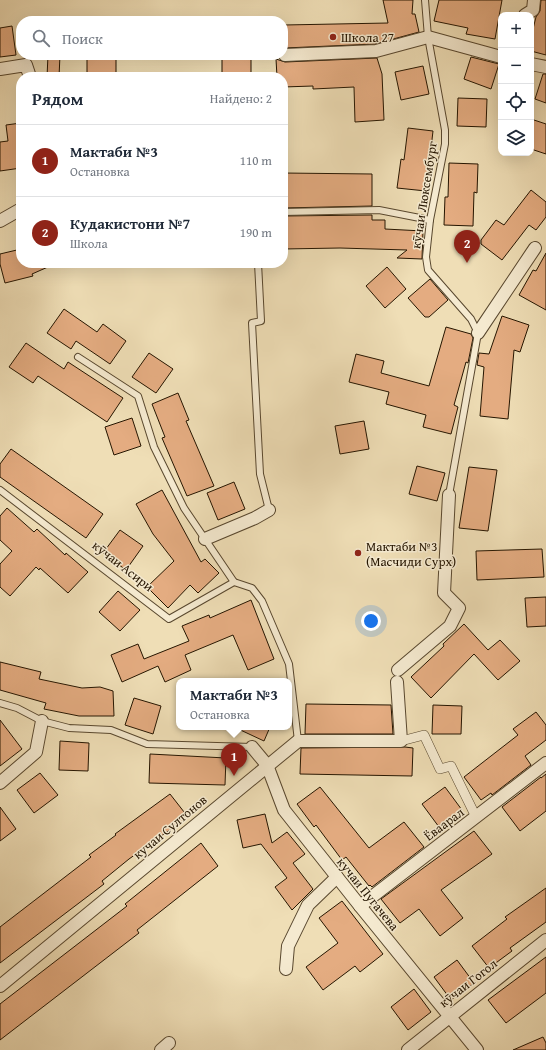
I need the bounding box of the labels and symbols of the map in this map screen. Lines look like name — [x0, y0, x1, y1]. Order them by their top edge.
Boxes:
place label: Школа 27 — [341, 28, 394, 47]
marker: Школа 27 — [328, 32, 338, 42]
street label: кӯчаи Люксембург — [406, 139, 442, 250]
pin: 2 — [454, 230, 480, 263]
street label: кӯчаи Асири — [88, 536, 158, 596]
place label: Мактаби №3 (Масчиди Сурх) — [366, 537, 456, 571]
marker: Мактаби №3 (Масчиди Сурх) — [353, 548, 363, 558]
your location — [361, 611, 381, 631]
pin: 1 — [221, 743, 247, 776]
street label: кучаи Султонов — [129, 790, 211, 864]
street label: Ёваарал — [420, 803, 468, 845]
street label: кучаи Пугачева — [332, 853, 404, 935]
street label: кӯчаи Гогол — [435, 954, 501, 1012]

